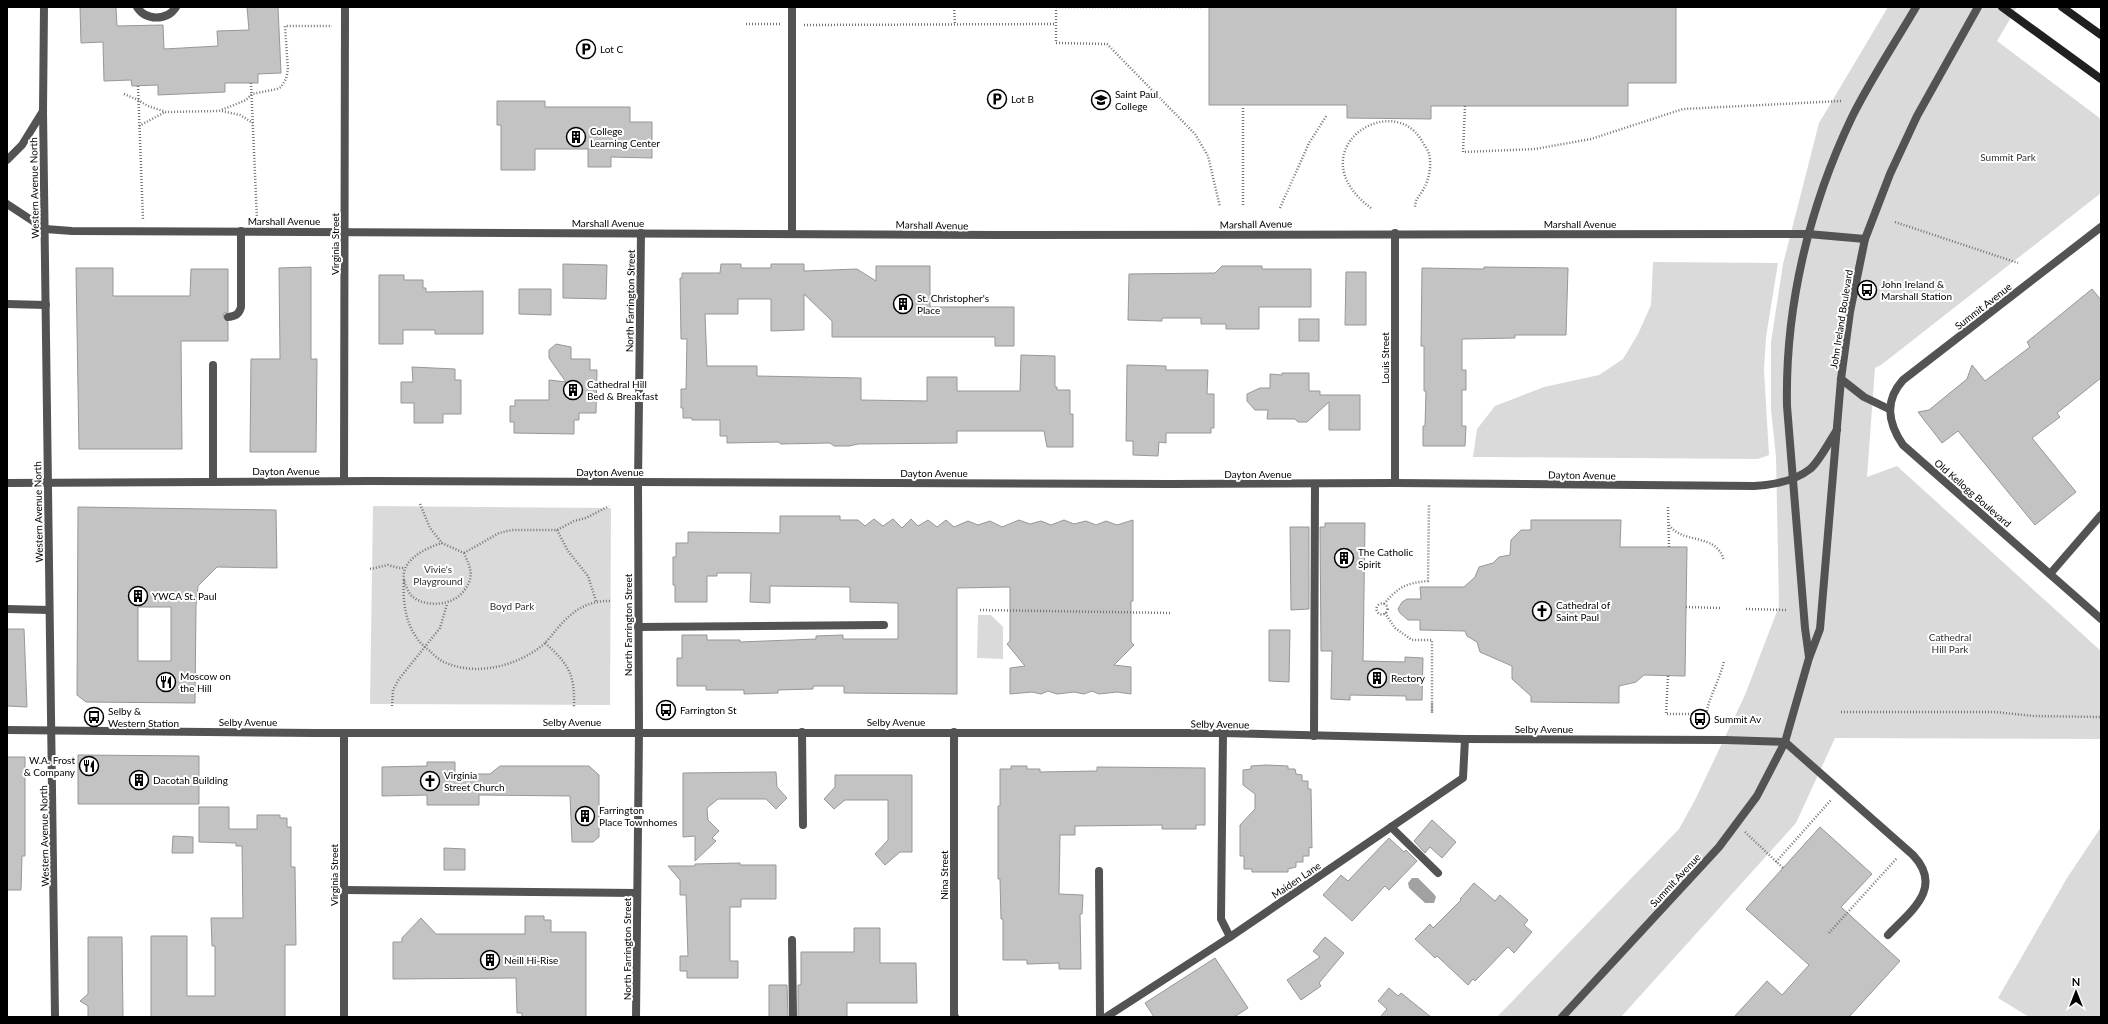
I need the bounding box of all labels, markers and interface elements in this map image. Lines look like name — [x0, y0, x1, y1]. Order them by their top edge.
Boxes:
parking icon: Lot C — [575, 38, 597, 60]
place label: Lot C — [600, 43, 623, 55]
parking icon: Lot B — [986, 88, 1008, 110]
place label: Saint Paul College — [1115, 88, 1158, 112]
school or university icon: Saint Paul College — [1090, 89, 1112, 111]
place label: Lot B — [1011, 93, 1034, 105]
place label: College Learning Center — [590, 125, 660, 149]
building icon: College Learning Center — [565, 126, 587, 148]
street label: Western Avenue North — [27, 137, 41, 239]
park label: Summit Park — [1980, 151, 2037, 163]
street label: Virginia Street — [329, 213, 341, 275]
street label: Marshall Avenue — [248, 215, 320, 227]
street label: Marshall Avenue — [572, 217, 644, 229]
street label: Marshall Avenue — [1220, 217, 1292, 231]
street label: Marshall Avenue — [896, 218, 968, 232]
street label: Marshall Avenue — [1544, 218, 1616, 230]
street label: North Farrington Street — [623, 249, 637, 352]
street label: John Ireland Boulevard — [1827, 269, 1855, 369]
place label: John Ireland & Marshall Station — [1881, 278, 1952, 302]
bus stop icon: John Ireland & Marshall Station — [1856, 279, 1878, 301]
street label: Summit Avenue — [1952, 280, 2014, 332]
place label: St. Christopher's Place — [917, 292, 989, 316]
building icon: St. Christopher's Place — [892, 293, 914, 315]
street label: Louis Street — [1379, 332, 1391, 384]
place label: Cathedral Hill Bed & Breakfast — [587, 378, 658, 402]
building icon: Cathedral Hill Bed & Breakfast — [562, 379, 584, 401]
street label: Old Kellogg Boulevard — [1932, 456, 2014, 530]
street label: Western Avenue North — [31, 461, 45, 563]
street label: Dayton Avenue — [252, 465, 320, 477]
street label: Dayton Avenue — [576, 466, 644, 478]
street label: Dayton Avenue — [900, 467, 968, 479]
street label: Dayton Avenue — [1224, 468, 1292, 480]
street label: Dayton Avenue — [1548, 468, 1616, 482]
place label: The Catholic Spirit — [1358, 546, 1413, 570]
building icon: The Catholic Spirit — [1333, 547, 1355, 569]
park label: Vivie's Playground — [413, 563, 463, 587]
street label: North Farrington Street — [622, 573, 634, 676]
building icon: YWCA St. Paul — [127, 585, 149, 607]
place label: YWCA St. Paul — [152, 590, 217, 602]
place label: Cathedral of Saint Paul — [1556, 599, 1611, 623]
park label: Boyd Park — [490, 600, 535, 612]
church icon: Cathedral of Saint Paul — [1531, 600, 1553, 622]
park label: Cathedral Hill Park — [1929, 631, 1971, 655]
building icon: Rectory — [1366, 667, 1388, 689]
place label: Moscow on the Hill — [180, 670, 231, 694]
restaurant icon: Moscow on the Hill — [155, 671, 177, 693]
place label: Rectory — [1391, 672, 1426, 684]
bus stop icon: Farrington St — [655, 699, 677, 721]
place label: Farrington St — [680, 704, 737, 716]
place label: Selby & Western Station — [108, 705, 179, 729]
bus stop icon: Selby & Western Station — [83, 706, 105, 728]
bus stop icon: Summit Av — [1689, 708, 1711, 730]
place label: Summit Av — [1714, 713, 1762, 725]
street label: Selby Avenue — [219, 716, 277, 728]
street label: Selby Avenue — [543, 716, 601, 728]
street label: Selby Avenue — [867, 716, 925, 728]
street label: Selby Avenue — [1191, 717, 1249, 731]
street label: Selby Avenue — [1515, 723, 1573, 735]
place label: W.A. Frost & Company — [24, 754, 76, 778]
restaurant icon: W.A. Frost & Company — [78, 755, 100, 777]
building icon: Dacotah Building — [128, 769, 150, 791]
place label: Virginia Street Church — [444, 769, 505, 793]
church icon: Virginia Street Church — [419, 770, 441, 792]
place label: Dacotah Building — [153, 774, 228, 786]
street label: Western Avenue North — [37, 785, 51, 887]
place label: Farrington Place Townhomes — [599, 804, 677, 828]
building icon: Farrington Place Townhomes — [574, 805, 596, 827]
street label: Virginia Street — [328, 844, 340, 906]
street label: Nina Street — [938, 850, 950, 900]
street label: Summit Avenue — [1647, 851, 1703, 909]
street label: Maiden Lane — [1269, 859, 1323, 901]
street label: North Farrington Street — [621, 897, 633, 1000]
building icon: Neill Hi-Rise — [479, 949, 501, 971]
place label: Neill Hi-Rise — [504, 954, 558, 966]
north arrow — [2056, 972, 2096, 1012]
text: N — [2072, 975, 2080, 988]

